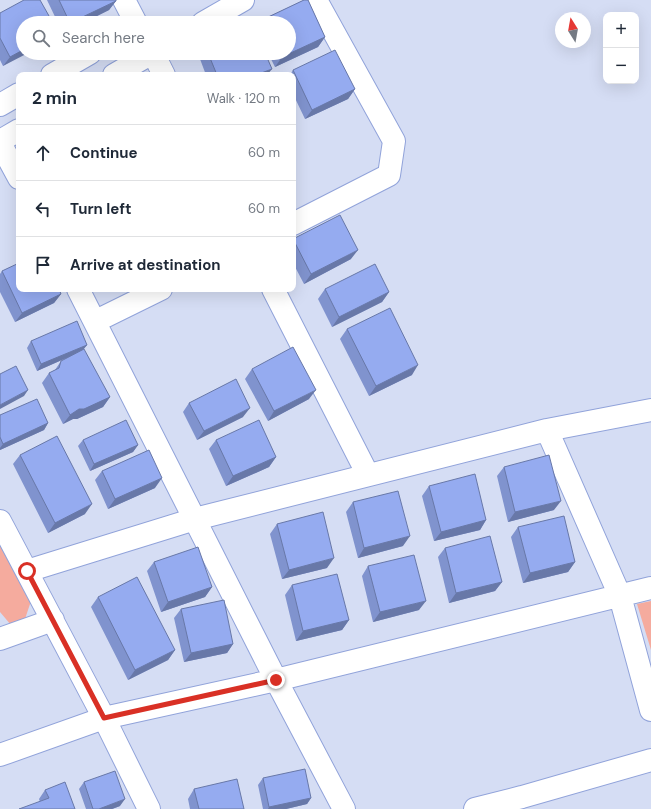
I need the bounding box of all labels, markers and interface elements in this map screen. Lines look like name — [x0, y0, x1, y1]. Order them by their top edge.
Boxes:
north arrow — [555, 12, 591, 48]
map controls — [603, 12, 639, 84]
button: + — [603, 12, 639, 48]
search box — [16, 16, 296, 60]
icon: search — [30, 27, 52, 49]
text: Search here — [62, 28, 145, 48]
button: − — [603, 48, 639, 84]
text: 2 min — [32, 87, 77, 109]
text: Walk · 120 m — [207, 90, 280, 107]
icon: ahead — [32, 142, 54, 164]
text: Continue — [70, 143, 138, 163]
text: 60 m — [248, 144, 280, 161]
icon: left — [32, 198, 54, 220]
text: Turn left — [70, 199, 131, 219]
text: 60 m — [248, 200, 280, 217]
icon: arrive — [32, 254, 54, 276]
text: Arrive at destination — [70, 255, 221, 275]
route start — [18, 562, 36, 580]
route end — [267, 671, 285, 689]

